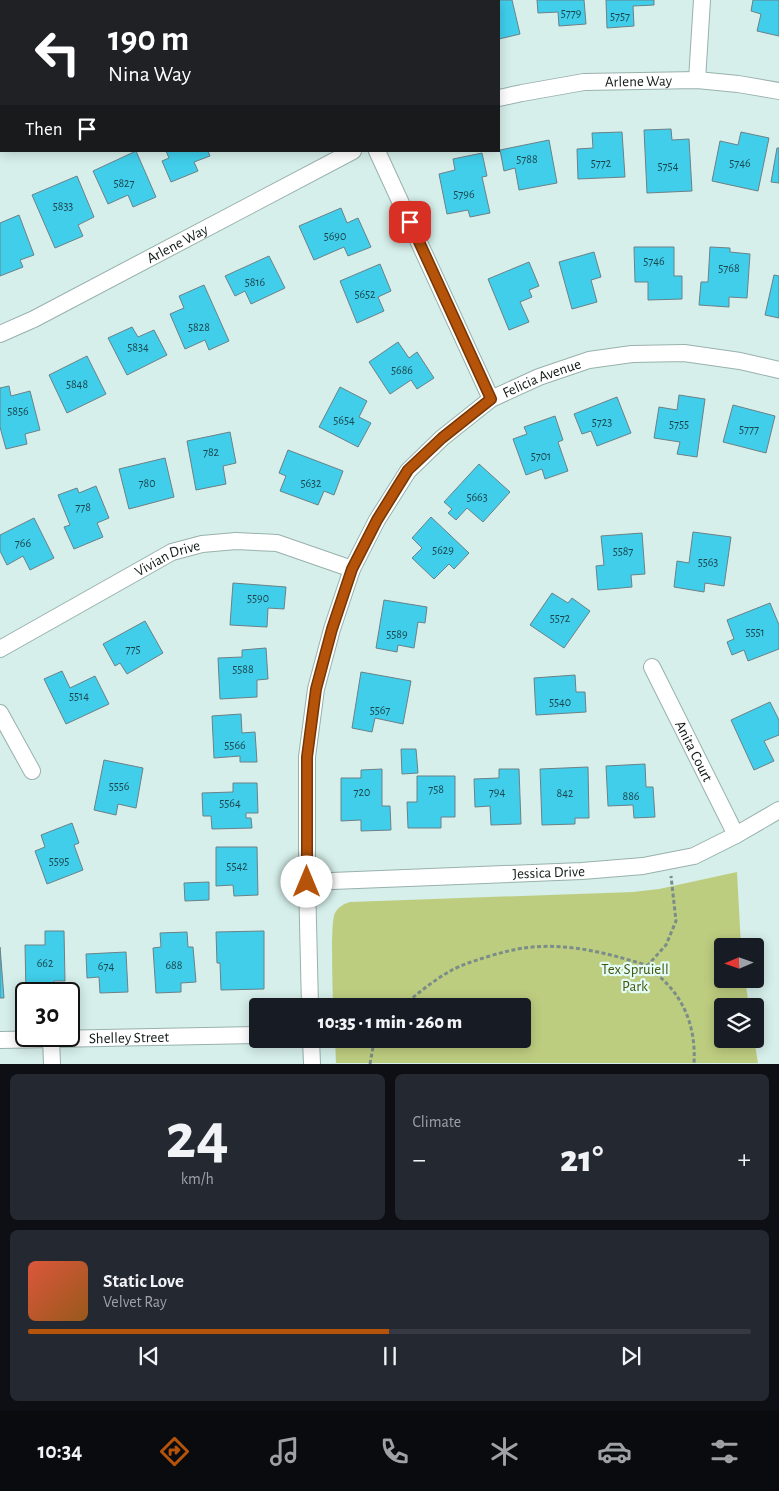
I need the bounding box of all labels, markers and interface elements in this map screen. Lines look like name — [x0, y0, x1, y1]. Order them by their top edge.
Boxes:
house number: 5779 — [561, 7, 582, 19]
house number: 5757 — [610, 10, 630, 22]
icon: left — [25, 20, 90, 85]
text: 190 m — [108, 22, 189, 57]
text: Nina Way — [108, 63, 191, 85]
street label: Arlene Way — [605, 73, 673, 89]
icon: arrive — [73, 115, 101, 143]
text: Then — [25, 120, 63, 139]
house number: 5788 — [516, 153, 538, 165]
house number: 5772 — [591, 157, 612, 169]
house number: 5746 — [729, 157, 751, 169]
house number: 5754 — [658, 160, 679, 172]
house number: 5827 — [113, 177, 135, 189]
house number: 5796 — [453, 188, 475, 200]
house number: 5833 — [53, 200, 73, 212]
pin — [389, 201, 431, 243]
icon: arrive — [396, 208, 424, 236]
street label: Arlene Way — [144, 221, 211, 266]
house number: 5690 — [324, 230, 346, 242]
house number: 5746 — [643, 255, 665, 267]
house number: 5768 — [718, 262, 740, 274]
house number: 5816 — [245, 276, 266, 288]
house number: 5652 — [354, 288, 376, 300]
house number: 5828 — [188, 321, 210, 333]
house number: 5834 — [127, 341, 149, 353]
street label: Felicia Avenue — [500, 356, 583, 400]
house number: 5686 — [391, 364, 413, 376]
house number: 5848 — [66, 378, 88, 390]
house number: 5856 — [7, 405, 29, 417]
house number: 5654 — [333, 414, 355, 426]
house number: 5723 — [592, 416, 612, 428]
house number: 5755 — [669, 418, 689, 430]
house number: 5777 — [739, 423, 759, 435]
house number: 782 — [203, 446, 220, 458]
house number: 5701 — [531, 450, 551, 462]
house number: 780 — [138, 477, 156, 489]
house number: 5632 — [300, 477, 322, 489]
house number: 5663 — [466, 491, 488, 503]
house number: 778 — [75, 501, 91, 513]
house number: 766 — [15, 537, 31, 549]
street label: Vivian Drive — [132, 537, 202, 579]
house number: 5629 — [432, 544, 454, 556]
house number: 5587 — [613, 545, 633, 557]
house number: 5563 — [698, 556, 718, 568]
house number: 5590 — [247, 592, 269, 604]
house number: 5572 — [550, 612, 571, 624]
house number: 5551 — [745, 626, 765, 638]
house number: 5589 — [386, 628, 408, 640]
house number: 775 — [125, 643, 141, 655]
house number: 5588 — [232, 663, 254, 675]
house number: 5514 — [69, 690, 89, 702]
house number: 5540 — [549, 696, 571, 708]
house number: 5567 — [370, 704, 390, 716]
street label: Anita Court — [673, 718, 716, 784]
house number: 5566 — [224, 739, 246, 751]
house number: 5556 — [109, 780, 130, 792]
house number: 758 — [428, 783, 444, 795]
house number: 720 — [354, 786, 370, 798]
house number: 794 — [489, 786, 505, 798]
house number: 842 — [557, 787, 574, 799]
house number: 886 — [622, 790, 640, 802]
house number: 5564 — [219, 797, 241, 809]
house number: 5595 — [49, 855, 69, 867]
position arrow — [280, 855, 332, 907]
house number: 5542 — [226, 860, 248, 872]
street label: Jessica Drive — [512, 863, 585, 881]
north arrow — [714, 938, 764, 988]
map controls — [714, 938, 764, 1048]
house number: 662 — [37, 957, 54, 969]
house number: 688 — [165, 959, 183, 971]
house number: 674 — [98, 960, 114, 972]
park label: Tex Spruiell Park — [601, 962, 669, 994]
speed limit sign: 30 — [15, 982, 80, 1047]
button: layers — [714, 998, 764, 1048]
text: 10:35 · 1 min · 260 m — [318, 1013, 462, 1032]
street label: Shelley Street — [89, 1029, 169, 1046]
text: 24 — [166, 1105, 229, 1170]
text: Climate — [413, 1114, 461, 1130]
text: 21° — [560, 1141, 603, 1179]
text: − — [413, 1146, 426, 1174]
text: + — [738, 1146, 751, 1174]
text: km/h — [181, 1171, 214, 1187]
text: Static Love — [103, 1272, 184, 1291]
text: Velvet Ray — [103, 1294, 167, 1310]
icon: previous — [135, 1342, 163, 1370]
icon: pause — [376, 1342, 404, 1370]
icon: next — [617, 1342, 645, 1370]
icon: directions — [157, 1434, 192, 1469]
icon: music — [267, 1434, 302, 1469]
icon: phone — [377, 1434, 412, 1469]
icon: climate — [487, 1434, 522, 1469]
icon: car — [597, 1434, 632, 1469]
icon: filters — [707, 1434, 742, 1469]
text: 10:34 — [37, 1440, 82, 1462]

